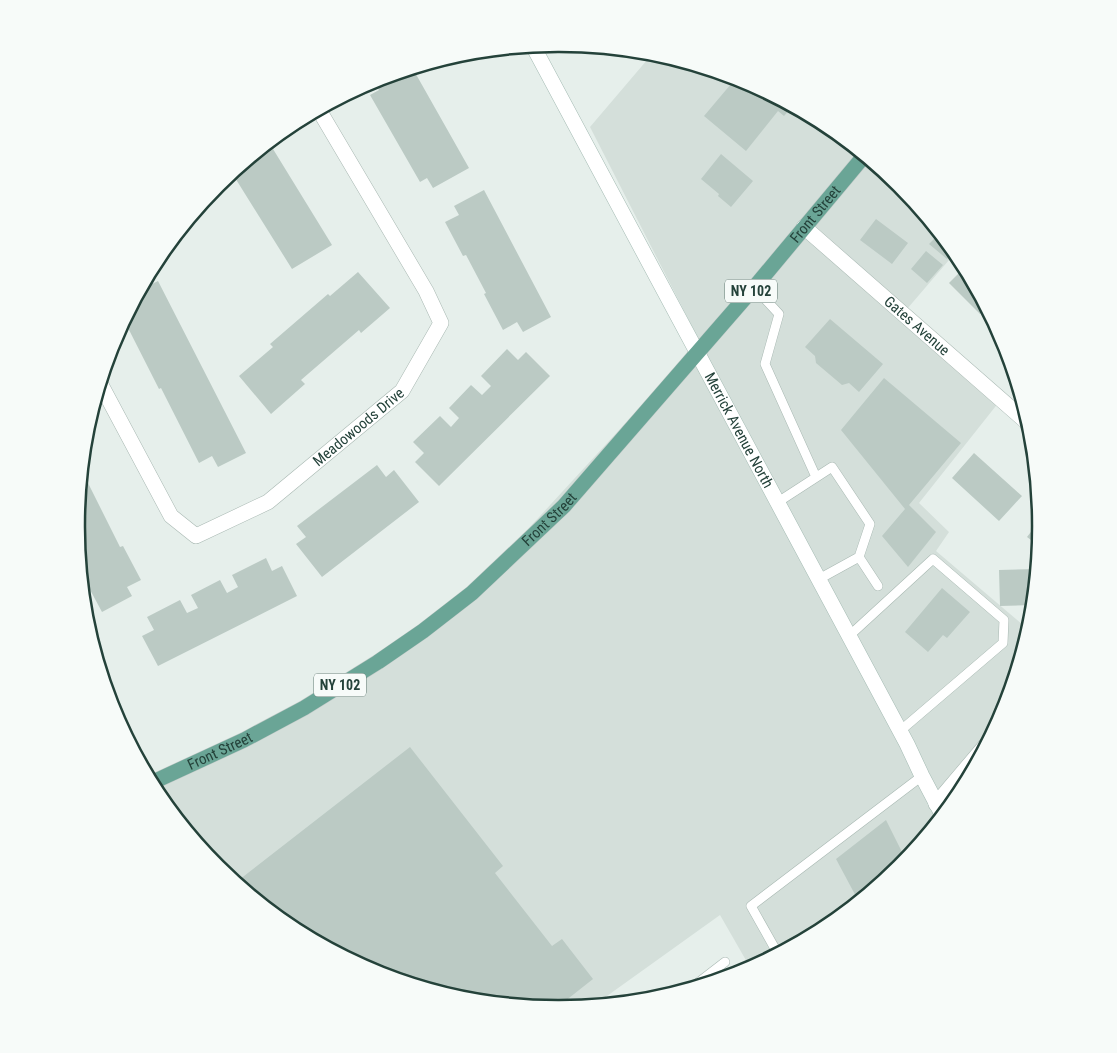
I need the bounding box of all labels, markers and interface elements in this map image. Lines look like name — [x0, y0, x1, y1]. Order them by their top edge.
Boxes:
street label: Front Street — [786, 182, 845, 247]
road number: NY 102 — [725, 280, 777, 302]
street label: Gates Avenue — [880, 292, 953, 359]
street label: Merrick Avenue North — [701, 370, 777, 491]
street label: Meadowoods Drive — [309, 384, 408, 470]
street label: Front Street — [518, 489, 581, 550]
road number: NY 102 — [314, 674, 366, 696]
street label: Front Street — [185, 728, 255, 774]

